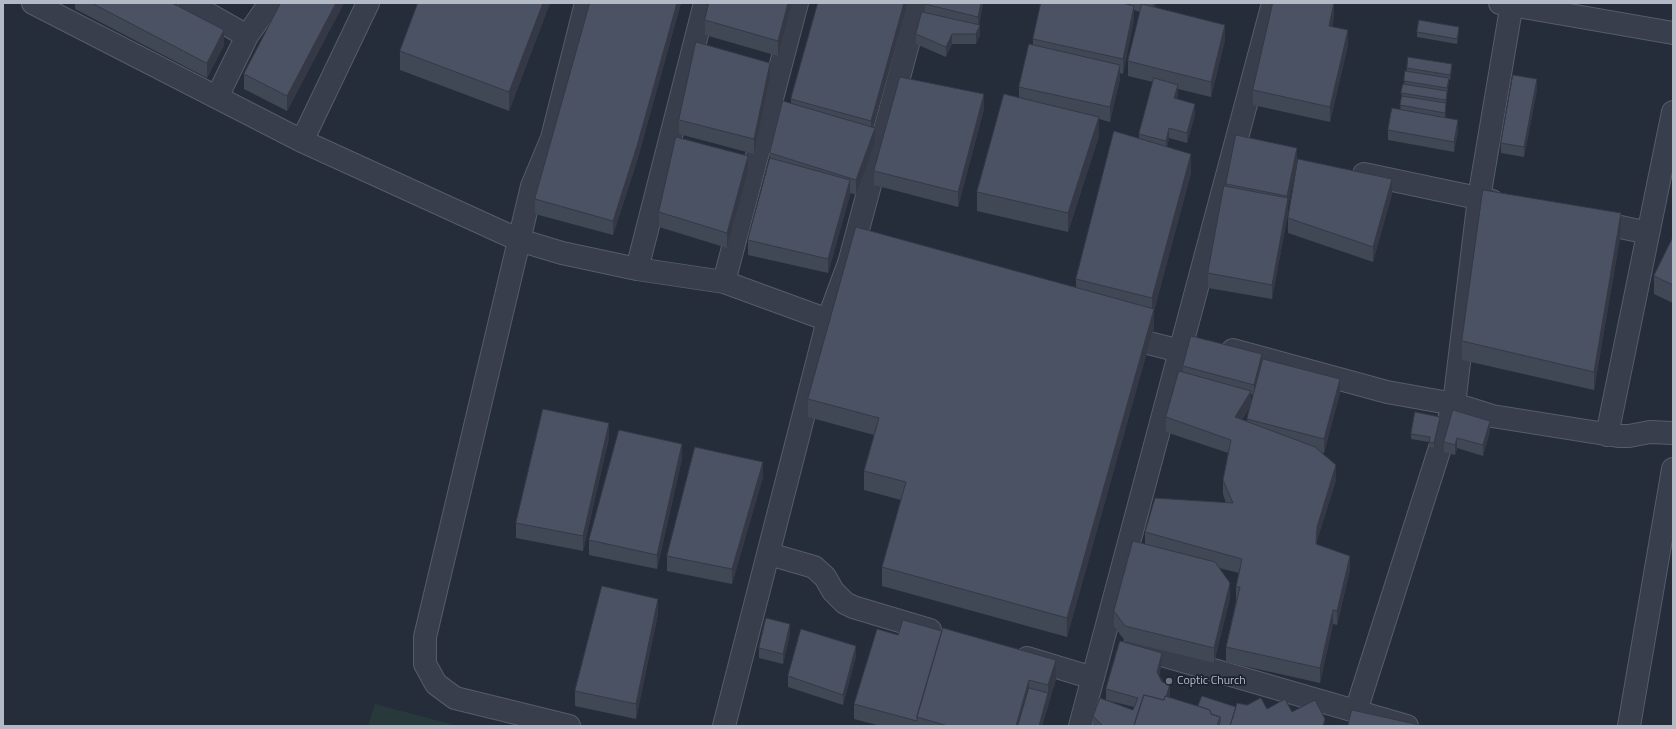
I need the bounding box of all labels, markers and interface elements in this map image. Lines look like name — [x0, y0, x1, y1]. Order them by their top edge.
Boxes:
place label: Coptic Church — [1177, 674, 1246, 688]
marker: Coptic Church — [1164, 676, 1174, 686]

